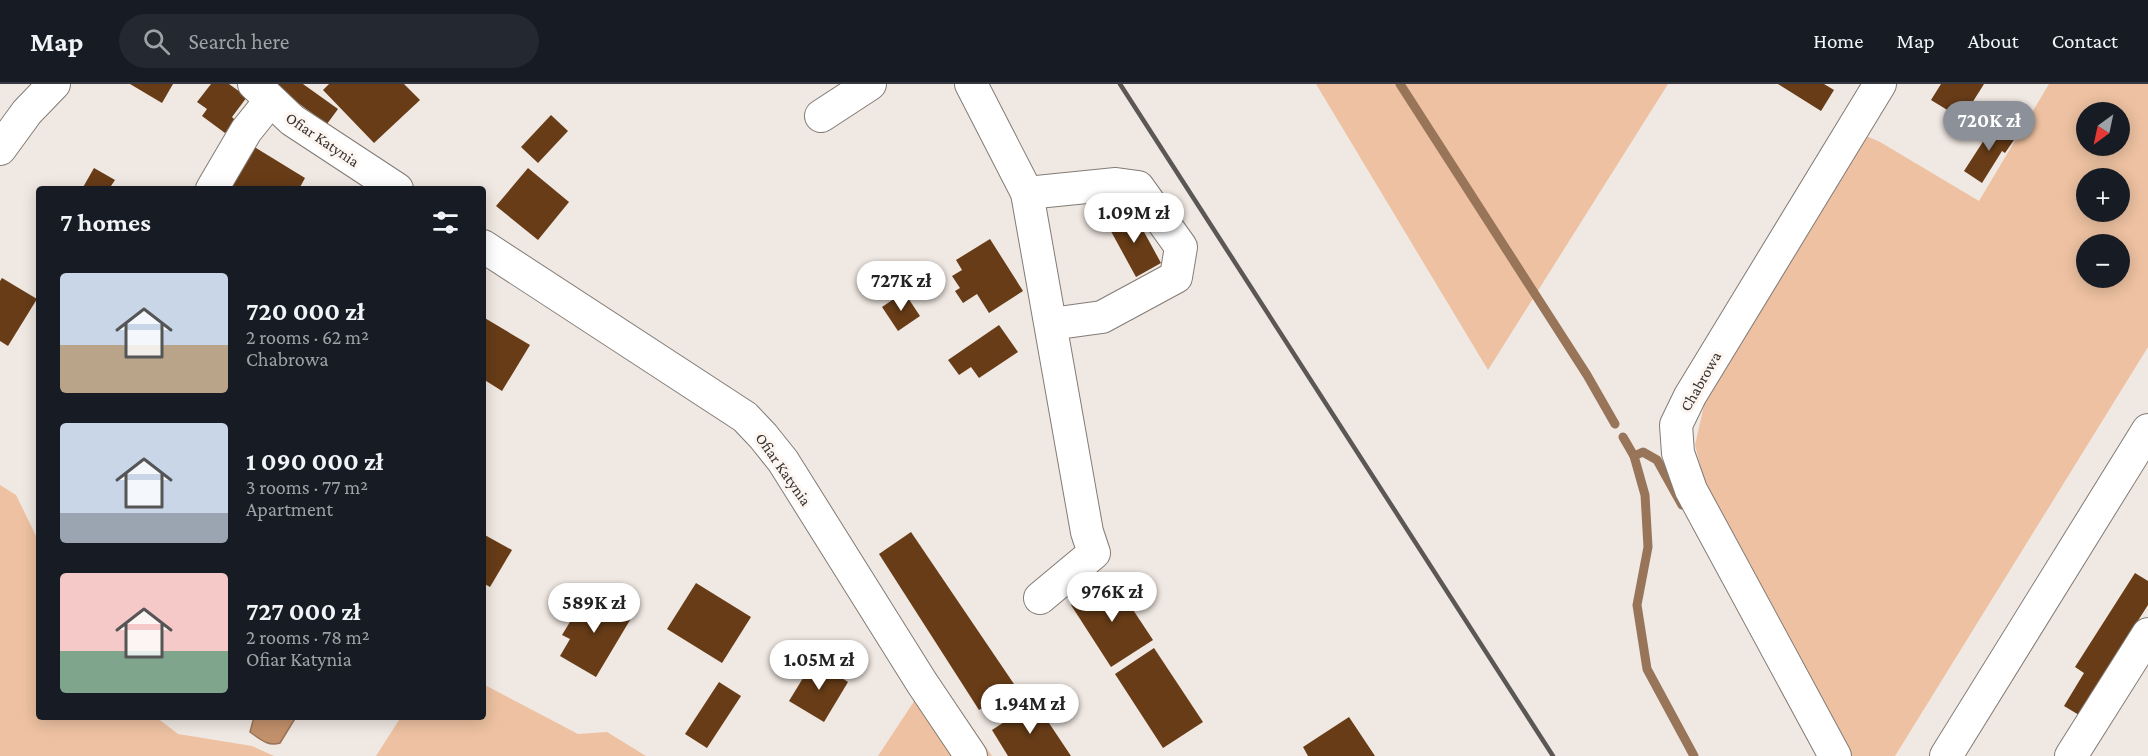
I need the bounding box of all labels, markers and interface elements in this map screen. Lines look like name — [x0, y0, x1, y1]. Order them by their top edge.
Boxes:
search box — [119, 14, 539, 68]
icon: search — [140, 25, 173, 58]
text: Map — [30, 26, 83, 57]
text: Search here — [188, 29, 289, 54]
text: Home — [1813, 29, 1863, 53]
text: Map — [1896, 29, 1935, 53]
text: About — [1968, 29, 2019, 53]
text: Contact — [2052, 29, 2118, 53]
pin: 720K zł — [1934, 101, 2044, 152]
north arrow — [2076, 102, 2130, 156]
map controls — [2076, 102, 2130, 288]
street label: Ofiar Katynia — [282, 109, 363, 171]
text: 720K zł — [1957, 109, 2021, 131]
button: + — [2076, 168, 2130, 222]
pin: 1.09M zł — [1072, 193, 1196, 244]
text: 1.09M zł — [1098, 201, 1170, 223]
icon: filters — [429, 206, 462, 239]
text: 7 homes — [60, 208, 151, 237]
button: − — [2076, 234, 2130, 288]
pin: 727K zł — [846, 261, 956, 312]
text: 727K zł — [871, 269, 931, 291]
icon: home — [108, 297, 180, 369]
text: 720 000 zł — [246, 297, 365, 326]
text: 2 rooms · 62 m² — [246, 326, 369, 348]
text: Chabrowa — [246, 348, 328, 370]
street label: Chabrowa — [1677, 348, 1725, 414]
street label: Ofiar Katynia — [752, 430, 815, 510]
icon: home — [108, 447, 180, 519]
text: 1 090 000 zł — [246, 447, 383, 476]
text: 3 rooms · 77 m² — [246, 476, 368, 498]
text: Apartment — [246, 498, 333, 520]
pin: 976K zł — [1057, 572, 1167, 623]
text: 976K zł — [1081, 580, 1143, 602]
pin: 589K zł — [539, 583, 649, 634]
text: 589K zł — [562, 591, 626, 613]
icon: home — [108, 597, 180, 669]
text: 727 000 zł — [246, 597, 361, 626]
text: 2 rooms · 78 m² — [246, 626, 370, 648]
pin: 1.05M zł — [757, 640, 881, 691]
text: Ofiar Katynia — [246, 648, 352, 670]
text: 1.05M zł — [784, 648, 854, 670]
pin: 1.94M zł — [968, 684, 1092, 735]
text: 1.94M zł — [995, 692, 1065, 714]

